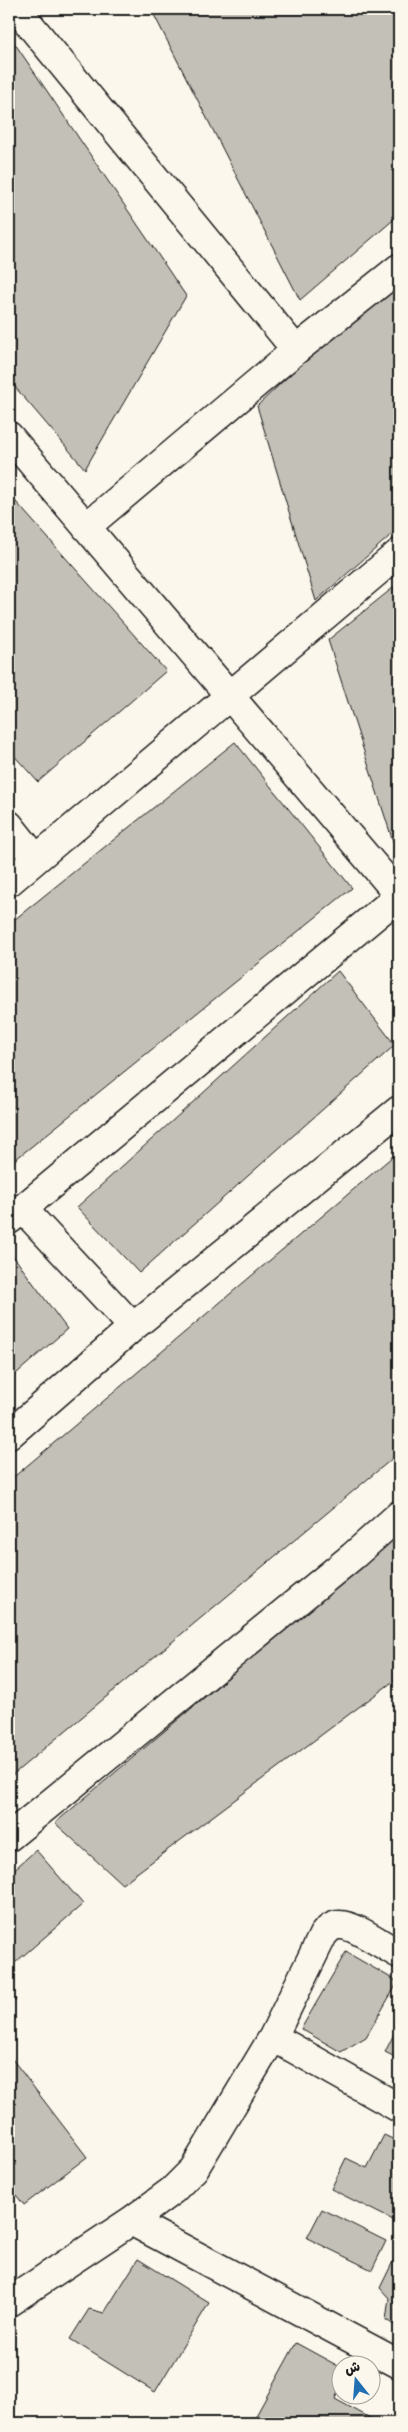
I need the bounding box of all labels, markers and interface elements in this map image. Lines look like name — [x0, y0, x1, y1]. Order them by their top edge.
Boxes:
north arrow — [330, 2354, 380, 2404]
text: ش — [342, 2357, 362, 2378]

